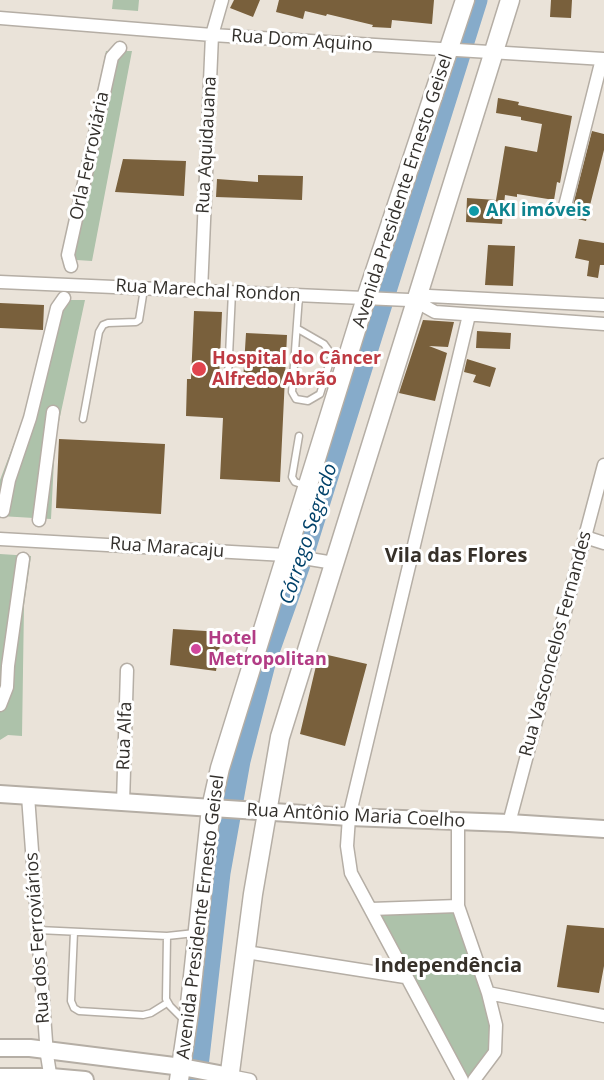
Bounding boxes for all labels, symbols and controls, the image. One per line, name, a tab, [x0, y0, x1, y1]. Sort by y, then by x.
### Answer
street label: Rua Dom Aquino	[230, 25, 374, 57]
street label: Avenida Presidente Ernesto Geisel	[348, 51, 458, 331]
street label: Rua Aquidauana	[193, 76, 221, 214]
street label: Orla Ferroviária	[66, 90, 114, 222]
place label: AKI imóveis	[486, 200, 591, 222]
marker: AKI imóveis	[467, 204, 481, 218]
street label: Rua Marechal Rondon	[115, 275, 301, 307]
place label: Hospital do Câncer Alfredo Abrão	[212, 348, 381, 391]
marker: Hospital do Câncer Alfredo Abrão	[190, 360, 208, 378]
water label: Córrego Segredo	[275, 461, 343, 607]
street label: Rua Vasconcelos Fernandes	[515, 529, 597, 759]
street label: Rua Maracaju	[109, 533, 225, 563]
district label: Vila das Flores	[385, 544, 527, 568]
place label: Hotel Metropolitan	[208, 628, 327, 670]
marker: Hotel Metropolitan	[189, 642, 203, 656]
street label: Rua Alfa	[113, 701, 137, 771]
street label: Avenida Presidente Ernesto Geisel	[173, 774, 229, 1060]
street label: Rua Antônio Maria Coelho	[246, 799, 466, 833]
street label: Rua dos Ferroviários	[21, 852, 55, 1024]
district label: Independência	[374, 954, 522, 978]

